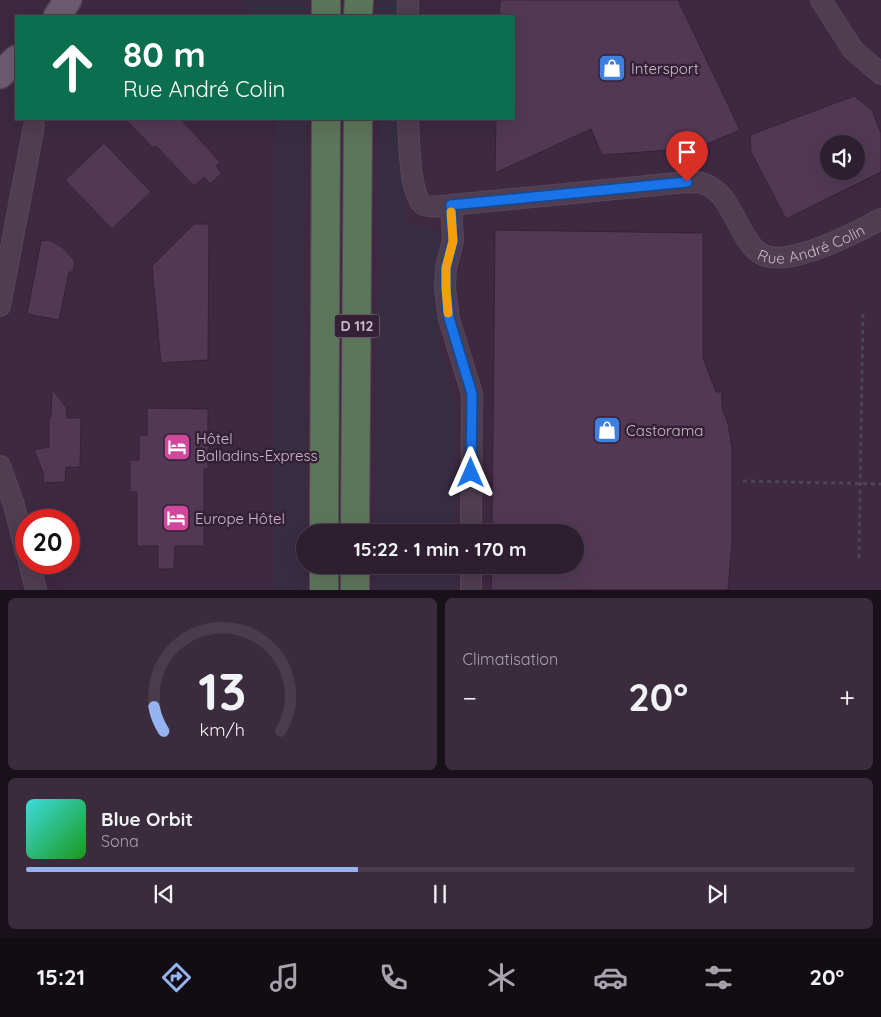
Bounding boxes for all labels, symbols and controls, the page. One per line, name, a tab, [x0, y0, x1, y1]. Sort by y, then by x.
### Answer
text: 80 m	[123, 32, 206, 76]
icon: ahead	[40, 35, 105, 100]
shop icon: Intersport	[597, 53, 627, 83]
place label: Intersport	[631, 59, 699, 78]
text: Rue André Colin	[123, 75, 285, 103]
pin	[666, 131, 708, 182]
map controls	[820, 135, 865, 180]
button: sound	[820, 135, 865, 180]
icon: arrive	[673, 138, 701, 166]
street label: Rue André Colin	[755, 220, 868, 267]
road number: D 112	[334, 314, 380, 338]
shop icon: Castorama	[592, 415, 622, 445]
place label: Castorama	[626, 421, 703, 440]
place label: Hôtel Balladins-Express	[196, 429, 318, 465]
hotel icon: Hôtel Balladins-Express	[162, 432, 192, 462]
position arrow	[444, 446, 496, 498]
hotel icon: Europe Hôtel	[161, 503, 191, 533]
speed limit sign: 20	[15, 509, 80, 574]
place label: Europe Hôtel	[195, 509, 285, 528]
text: 15:22 · 1 min · 170 m	[353, 537, 527, 561]
text: Climatisation	[463, 649, 558, 669]
text: 13	[198, 658, 246, 723]
text: 20°	[628, 673, 688, 721]
text: −	[463, 680, 477, 715]
text: +	[839, 680, 855, 715]
text: km/h	[200, 718, 245, 740]
text: Blue Orbit	[101, 807, 193, 831]
text: Sona	[101, 831, 139, 851]
icon: previous	[150, 880, 178, 908]
icon: pause	[426, 880, 454, 908]
icon: next	[703, 880, 731, 908]
icon: directions	[159, 960, 194, 995]
icon: music	[267, 960, 302, 995]
icon: phone	[376, 960, 411, 995]
icon: climate	[484, 960, 519, 995]
icon: car	[593, 960, 628, 995]
icon: filters	[701, 960, 736, 995]
text: 15:21	[37, 963, 85, 991]
text: 20°	[810, 963, 844, 991]

